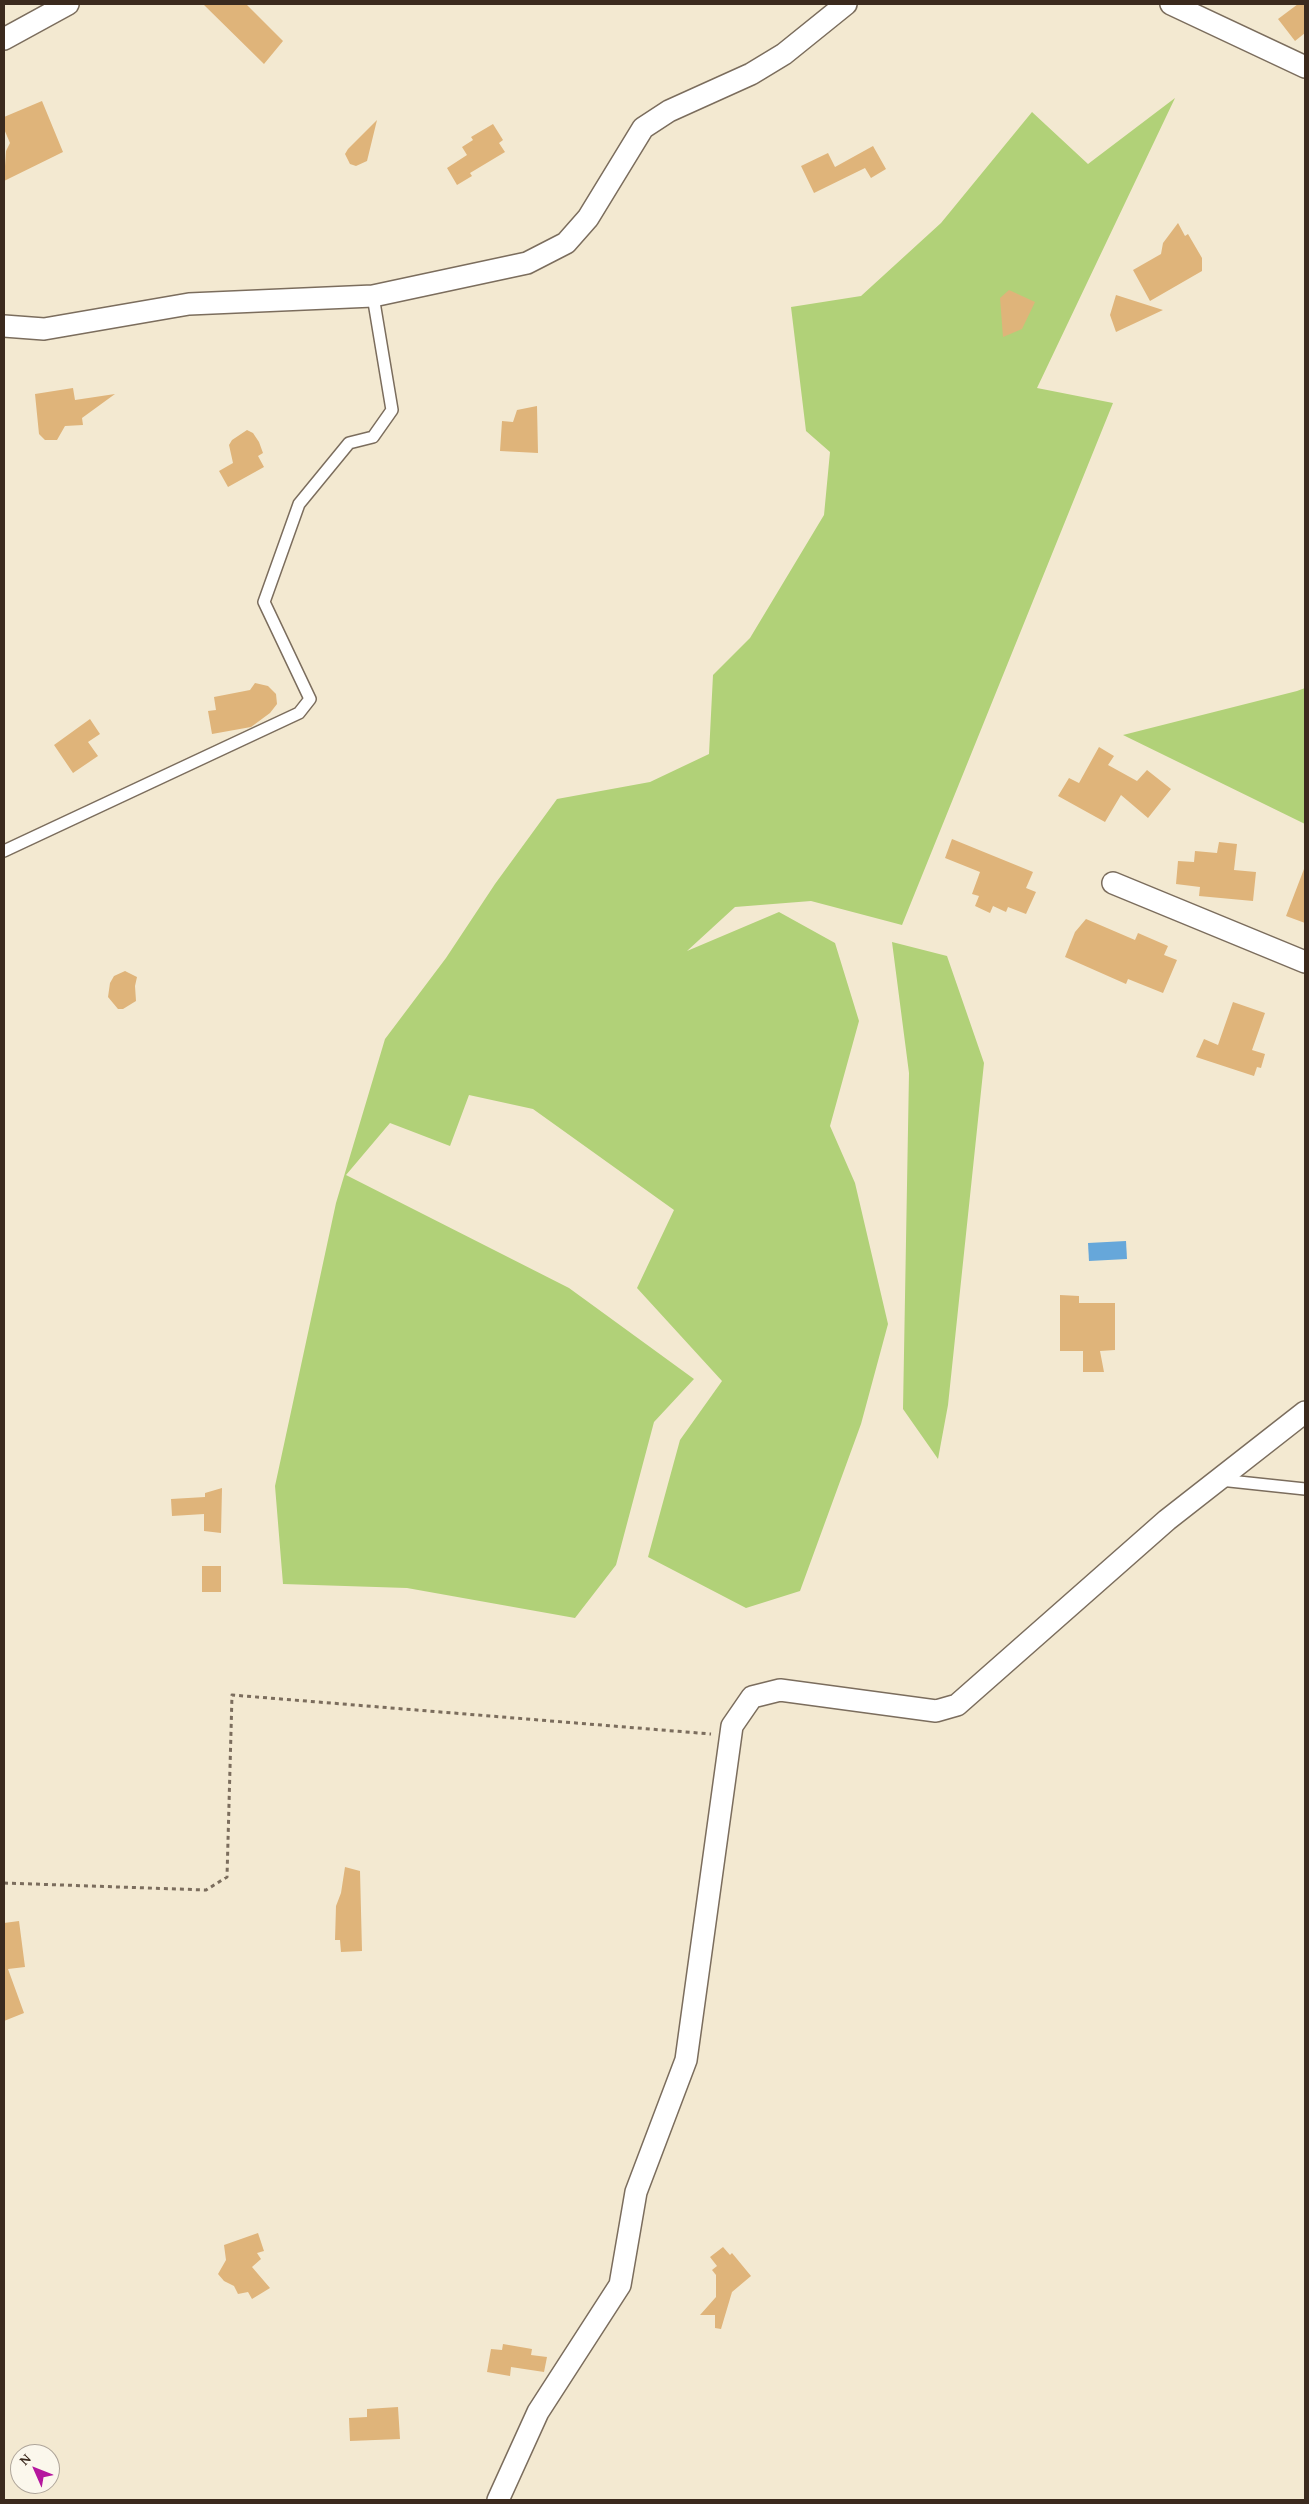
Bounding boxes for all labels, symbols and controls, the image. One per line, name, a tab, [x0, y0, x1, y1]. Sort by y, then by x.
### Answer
north arrow	[10, 2444, 60, 2494]
text: N	[14, 2449, 35, 2470]

